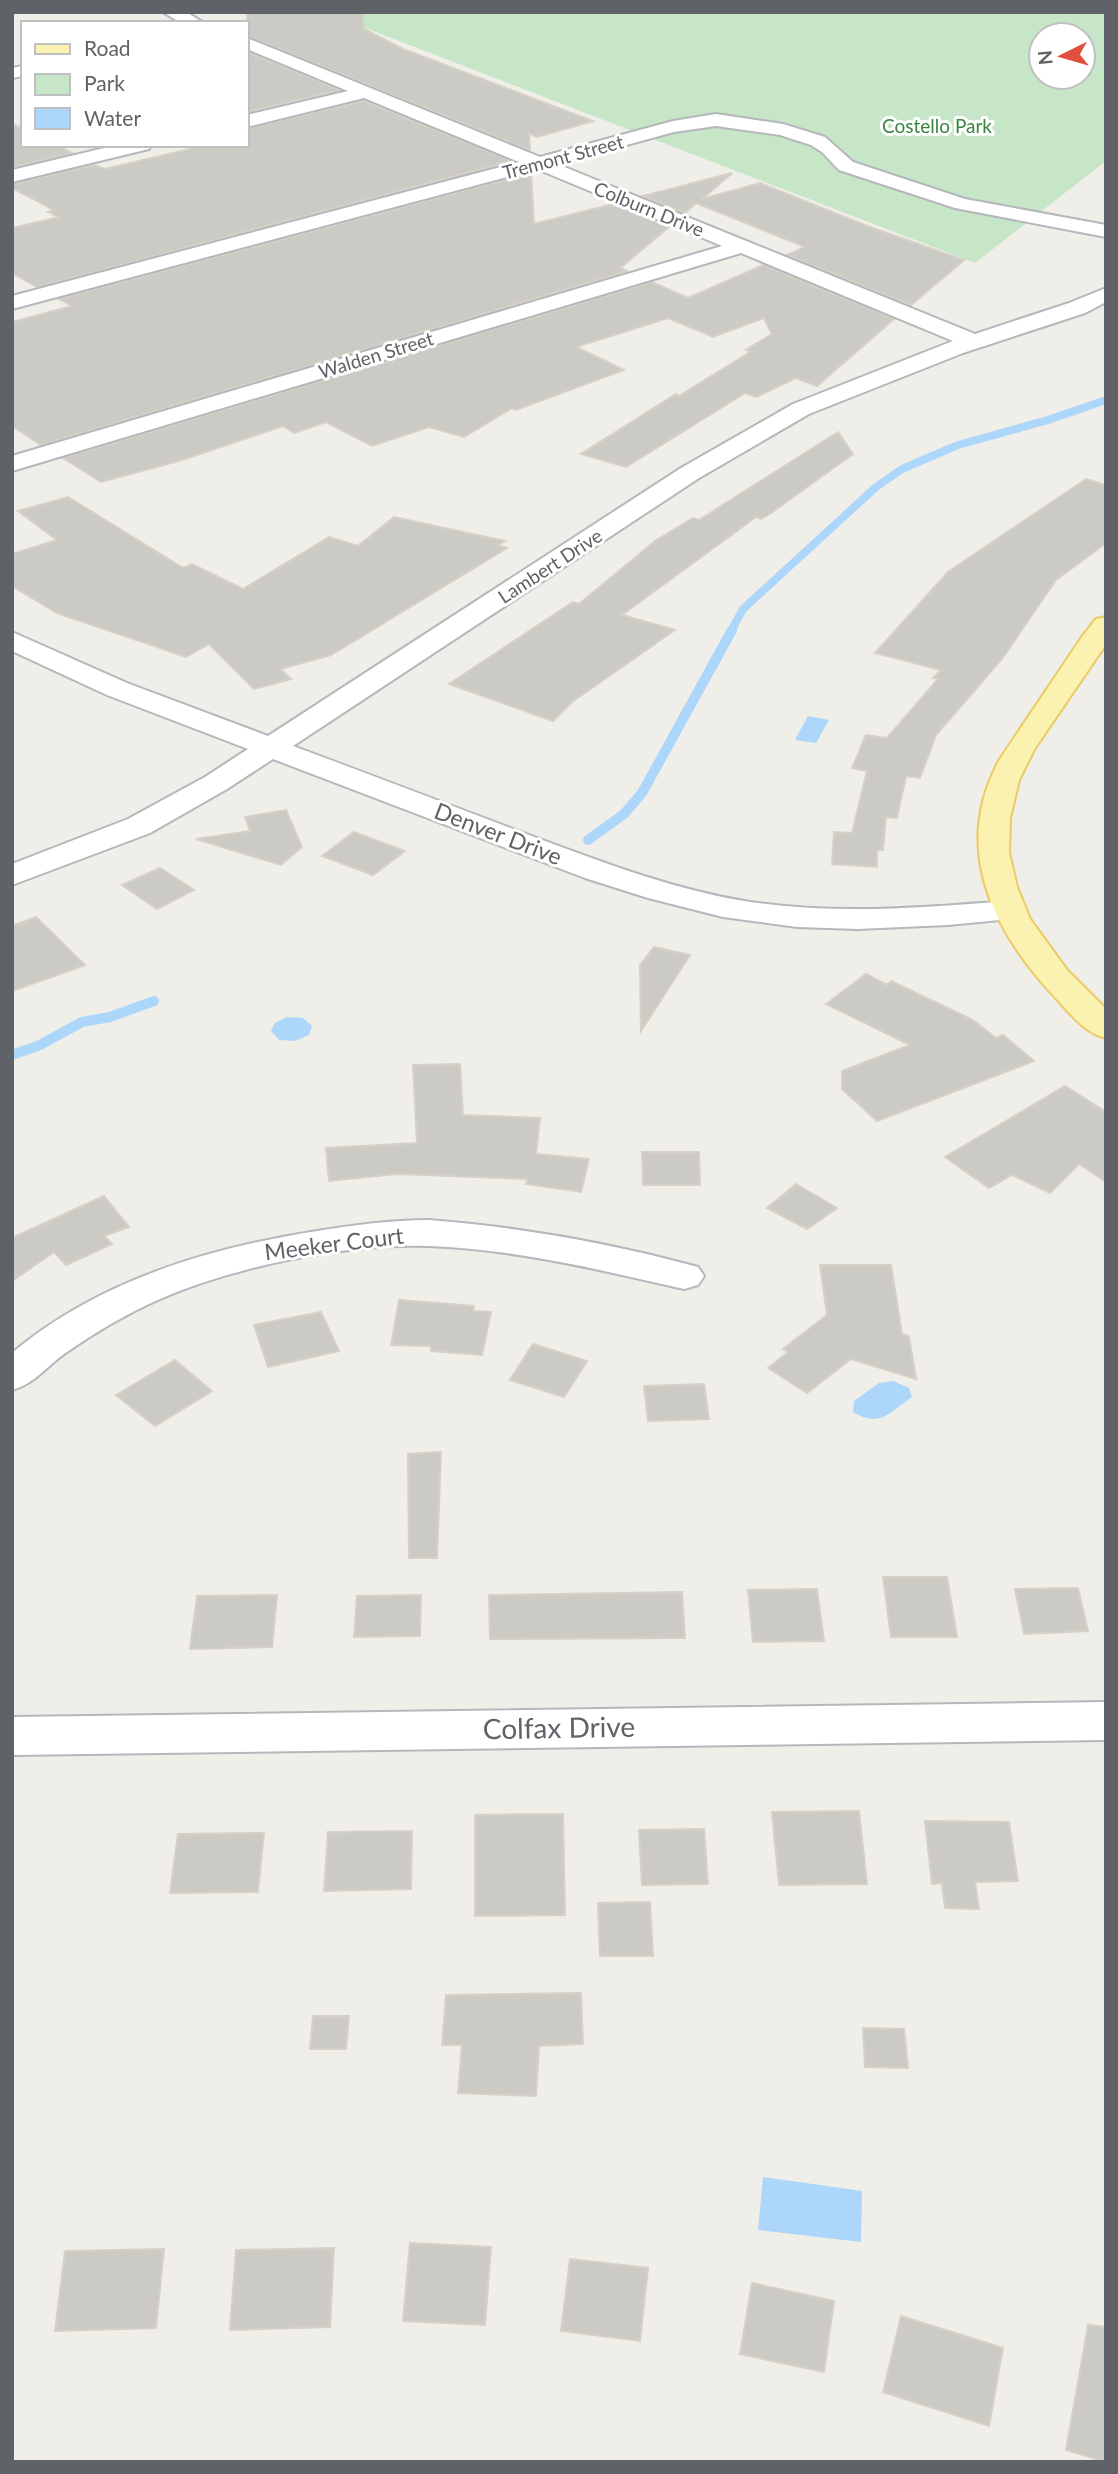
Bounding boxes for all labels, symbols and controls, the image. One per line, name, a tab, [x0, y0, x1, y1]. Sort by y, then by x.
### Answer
legend	[21, 21, 248, 147]
north arrow	[1027, 21, 1097, 91]
text: Road	[84, 35, 131, 60]
text: N	[1032, 49, 1057, 66]
text: Park	[84, 70, 125, 95]
text: Water	[84, 105, 141, 130]
park label: Costello Park	[882, 114, 992, 137]
street label: Tremont Street	[500, 129, 626, 184]
street label: Colburn Drive	[591, 176, 708, 241]
street label: Walden Street	[316, 326, 436, 383]
street label: Lambert Drive	[493, 523, 606, 608]
street label: Denver Drive	[431, 796, 566, 870]
street label: Meeker Court	[263, 1220, 406, 1265]
street label: Colfax Drive	[482, 1709, 635, 1745]

